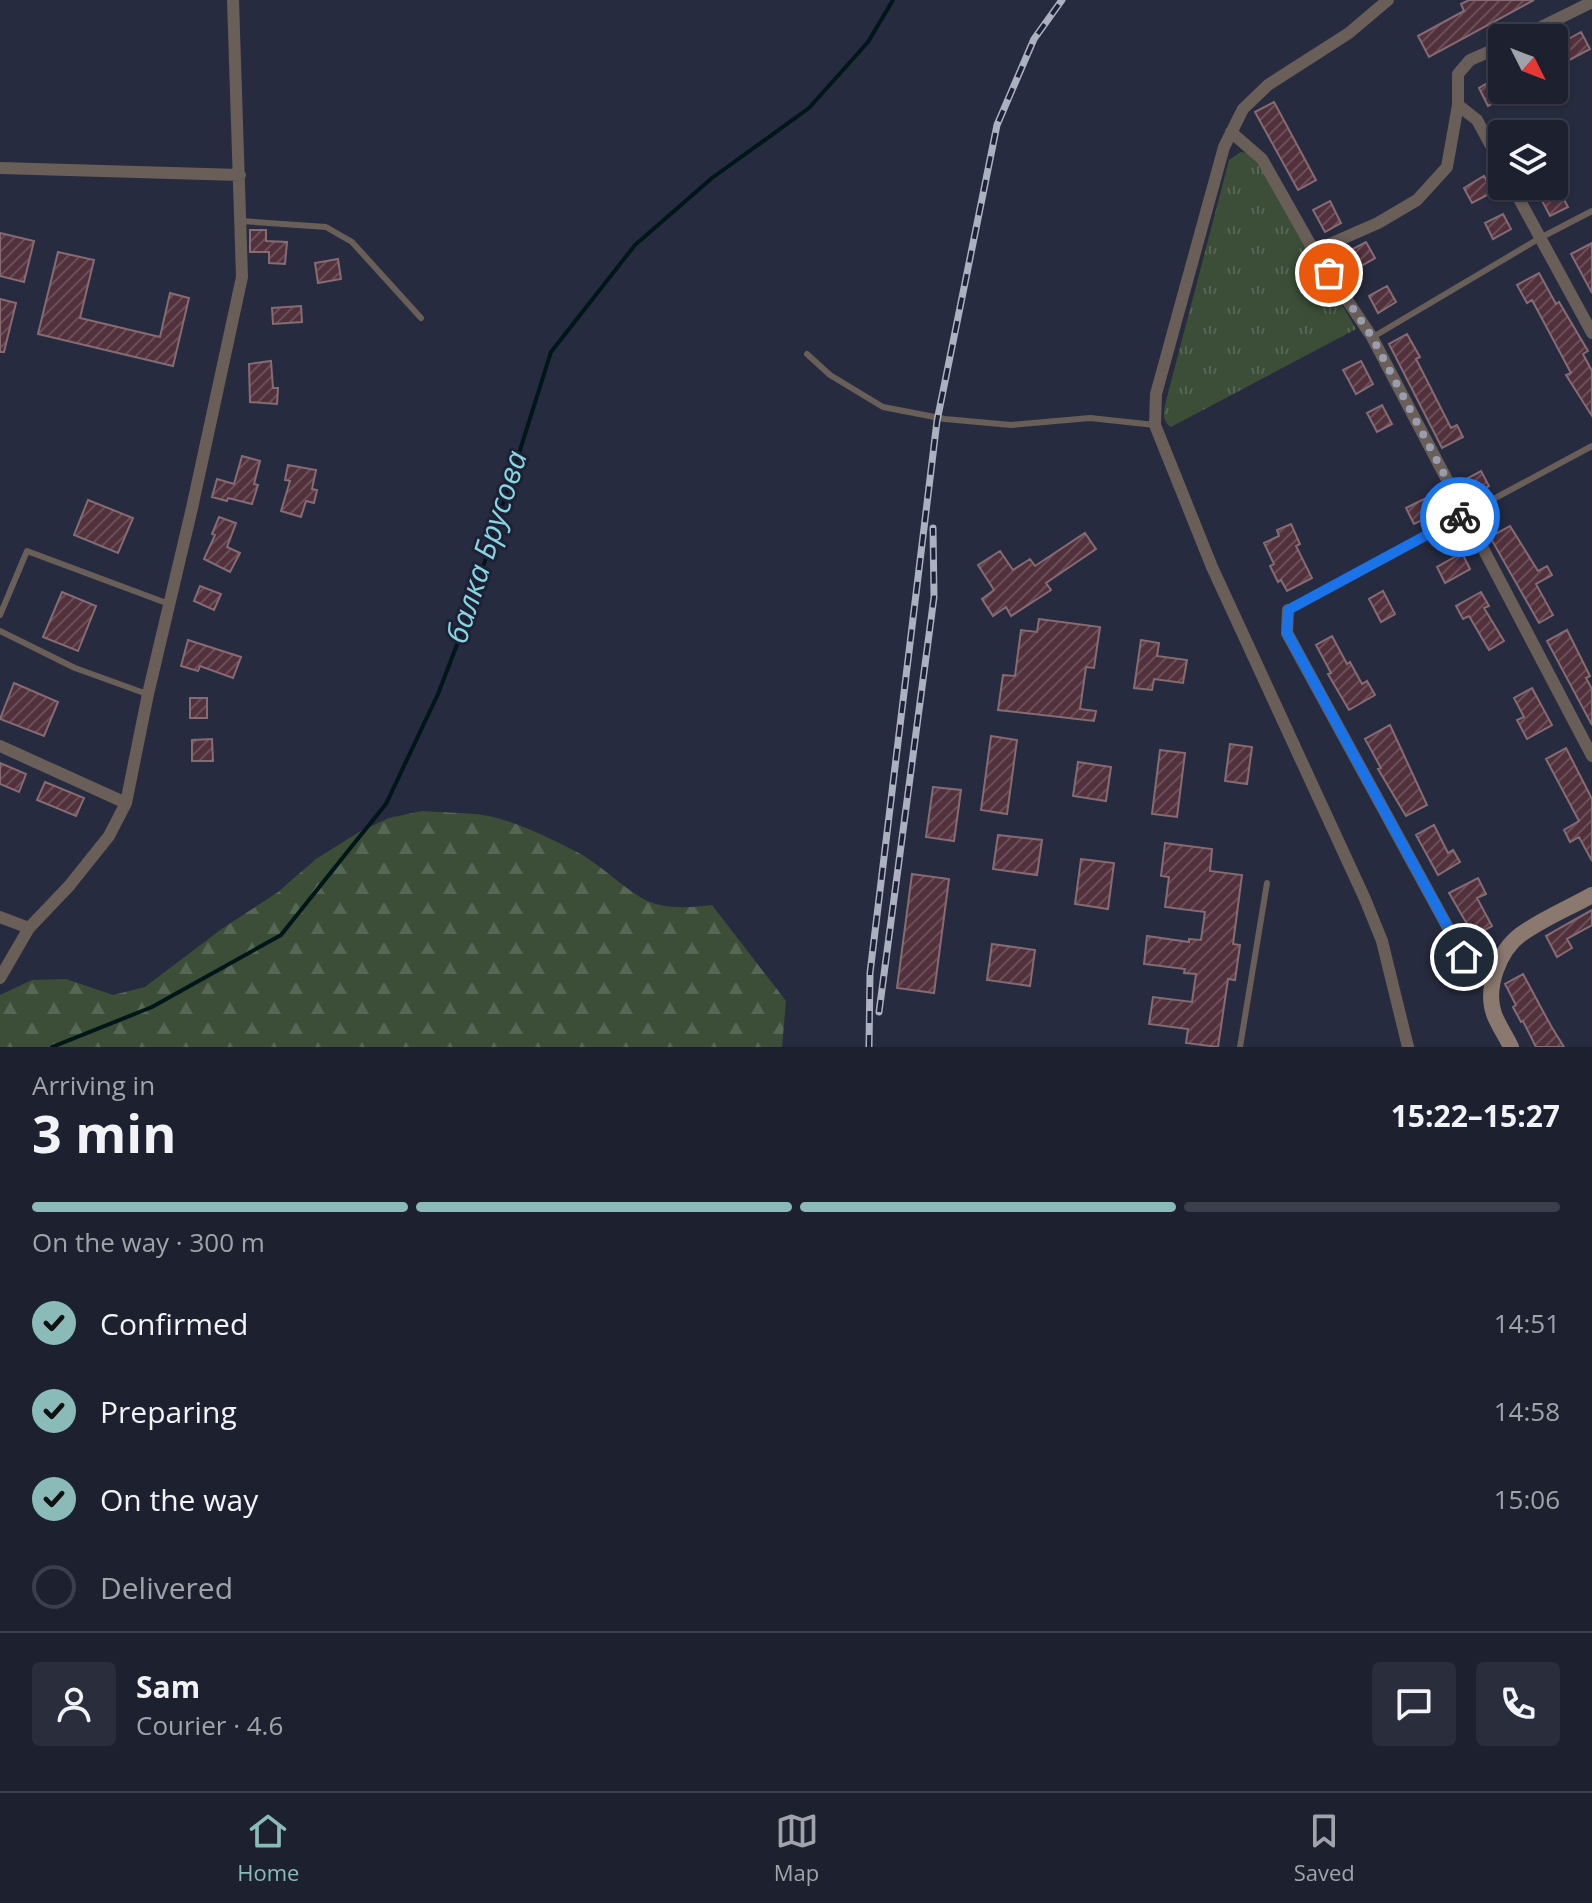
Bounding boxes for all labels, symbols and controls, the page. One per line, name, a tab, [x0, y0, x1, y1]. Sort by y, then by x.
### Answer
north arrow	[1488, 24, 1568, 104]
map controls	[1488, 24, 1568, 200]
button: layers	[1488, 120, 1568, 200]
pin	[1295, 239, 1363, 307]
icon: bag	[1307, 251, 1351, 295]
water label: балка Брусова	[435, 445, 536, 648]
courier	[1420, 477, 1500, 557]
icon: bike	[1438, 495, 1482, 539]
pin	[1430, 923, 1498, 991]
icon: home	[1442, 935, 1486, 979]
text: Arriving in	[32, 1067, 155, 1103]
text: 15:22–15:27	[1391, 1095, 1560, 1136]
text: 3 min	[32, 1097, 176, 1168]
text: On the way · 300 m	[32, 1224, 265, 1260]
icon: check	[32, 1301, 76, 1345]
text: Confirmed	[100, 1303, 248, 1344]
text: 14:51	[1494, 1305, 1560, 1341]
icon: check	[32, 1389, 76, 1433]
text: Preparing	[100, 1391, 237, 1432]
text: 14:58	[1494, 1393, 1560, 1429]
icon: check	[32, 1477, 76, 1521]
text: On the way	[100, 1479, 258, 1520]
text: 15:06	[1494, 1481, 1560, 1517]
text: Delivered	[100, 1567, 233, 1608]
button: person	[32, 1662, 116, 1746]
button: chat	[1372, 1662, 1456, 1746]
button: phone	[1476, 1662, 1560, 1746]
text: Sam	[136, 1666, 200, 1707]
text: Courier · 4.6	[136, 1707, 283, 1743]
tab: Home	[237, 1809, 299, 1887]
tab: Map	[774, 1809, 819, 1887]
tab: Saved	[1294, 1809, 1355, 1887]

